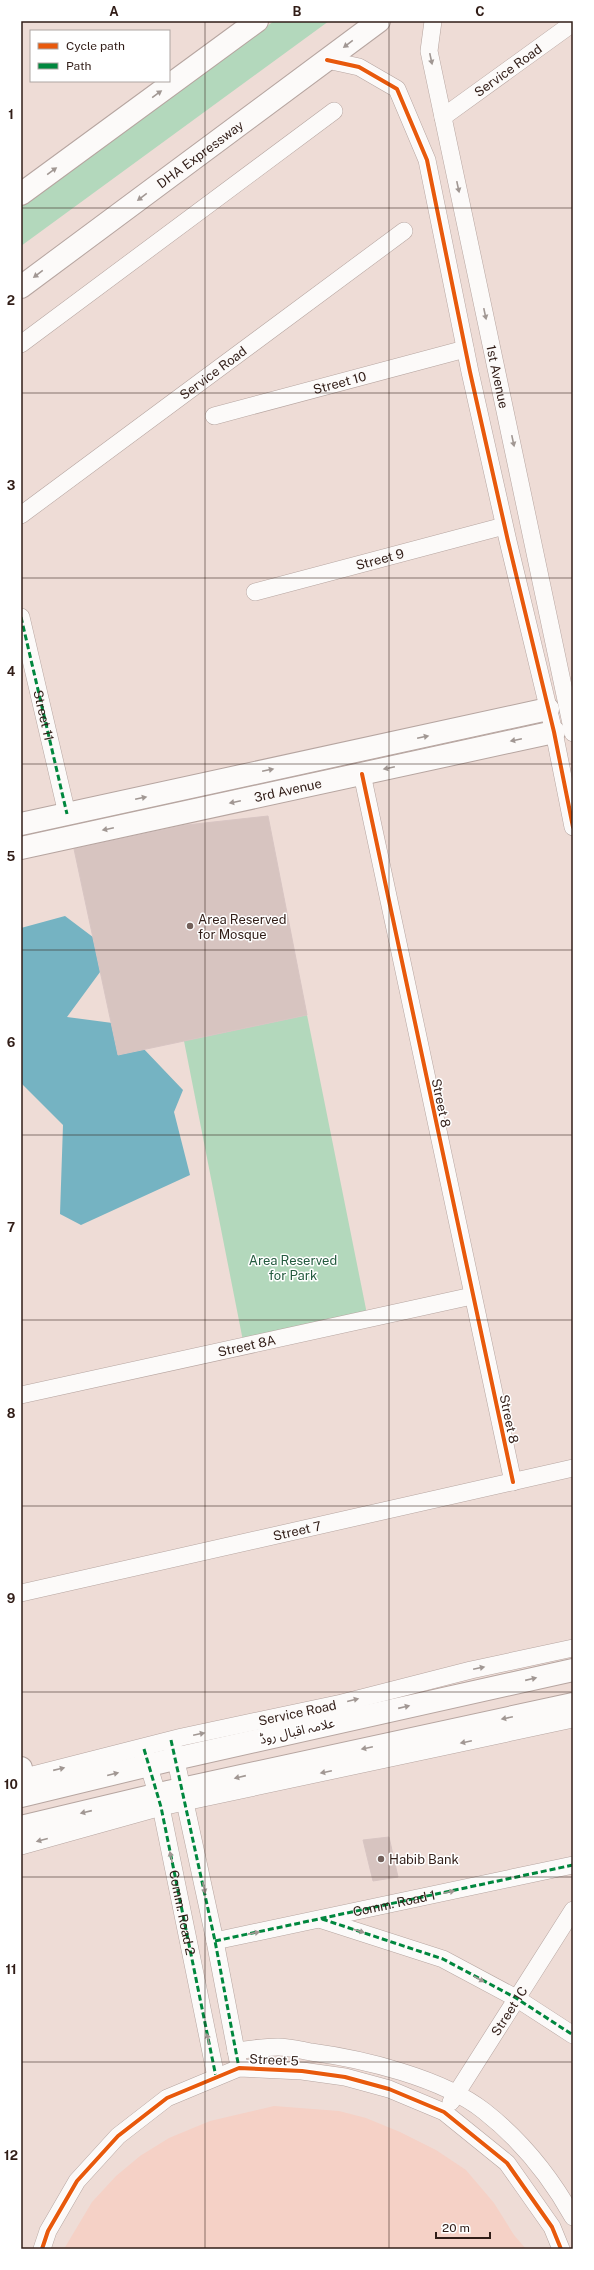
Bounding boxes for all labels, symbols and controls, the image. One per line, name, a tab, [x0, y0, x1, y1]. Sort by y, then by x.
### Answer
text: A	[109, 4, 119, 19]
text: B	[293, 4, 302, 19]
text: C	[475, 4, 485, 19]
legend	[30, 30, 170, 82]
text: Cycle path	[66, 39, 125, 53]
one-way arrow	[342, 40, 353, 48]
street label: Service Road	[471, 41, 544, 99]
one-way arrow	[428, 53, 434, 66]
text: Path	[66, 59, 92, 73]
one-way arrow	[152, 90, 163, 98]
text: 1	[8, 107, 14, 122]
street label: DHA Expressway	[154, 117, 246, 191]
one-way arrow	[47, 167, 58, 175]
one-way arrow	[456, 180, 462, 193]
one-way arrow	[137, 193, 148, 201]
one-way arrow	[32, 270, 43, 279]
text: 2	[7, 293, 15, 308]
one-way arrow	[483, 308, 489, 320]
street label: Service Road	[177, 343, 249, 402]
street label: 1st Avenue	[484, 343, 512, 410]
street label: Street 10	[311, 368, 368, 397]
one-way arrow	[510, 435, 516, 447]
text: 3	[7, 478, 16, 493]
street label: Street 9	[354, 545, 405, 573]
text: 4	[7, 664, 16, 679]
street label: Street 11	[31, 688, 57, 742]
one-way arrow	[416, 733, 429, 739]
one-way arrow	[510, 738, 522, 744]
one-way arrow	[383, 765, 395, 771]
one-way arrow	[262, 767, 274, 773]
street label: 3rd Avenue	[253, 775, 323, 805]
one-way arrow	[135, 794, 147, 800]
one-way arrow	[229, 799, 241, 805]
one-way arrow	[102, 827, 114, 833]
text: 5	[7, 849, 16, 864]
place label: Area Reserved for Mosque	[198, 912, 286, 942]
marker: Area Reserved for Mosque	[185, 921, 195, 931]
text: 6	[7, 1035, 16, 1050]
street label: Street 8	[429, 1077, 453, 1129]
text: 7	[7, 1220, 15, 1235]
park label: Area Reserved for Park	[249, 1253, 337, 1283]
street label: Street 8A	[216, 1332, 277, 1359]
street label: Street 8	[497, 1393, 521, 1445]
text: 8	[7, 1406, 16, 1421]
street label: Street 7	[271, 1518, 323, 1543]
text: 9	[7, 1591, 15, 1606]
one-way arrow	[473, 1665, 485, 1671]
one-way arrow	[525, 1675, 537, 1681]
street label: Service Road	[257, 1697, 338, 1728]
one-way arrow	[347, 1697, 359, 1703]
one-way arrow	[398, 1704, 410, 1710]
street label: علامہ اقبال روڈ	[258, 1715, 337, 1748]
one-way arrow	[501, 1715, 514, 1721]
one-way arrow	[192, 1730, 205, 1736]
one-way arrow	[460, 1739, 473, 1745]
one-way arrow	[361, 1746, 373, 1752]
one-way arrow	[53, 1765, 65, 1771]
one-way arrow	[107, 1770, 120, 1776]
one-way arrow	[320, 1770, 332, 1776]
one-way arrow	[234, 1774, 246, 1780]
text: 10	[4, 1777, 18, 1792]
one-way arrow	[80, 1809, 92, 1815]
one-way arrow	[36, 1837, 48, 1843]
one-way arrow	[168, 1850, 174, 1863]
place label: Habib Bank	[389, 1852, 459, 1867]
marker: Habib Bank	[376, 1854, 386, 1864]
street label: Comm. Road 2	[166, 1868, 199, 1957]
one-way arrow	[201, 1882, 207, 1894]
street label: Comm. Road 1	[351, 1887, 437, 1919]
one-way arrow	[443, 1888, 455, 1894]
one-way arrow	[353, 1929, 365, 1935]
one-way arrow	[247, 1930, 260, 1936]
text: 11	[5, 1962, 17, 1977]
one-way arrow	[473, 1975, 485, 1982]
street label: Street 1C	[488, 1983, 530, 2038]
one-way arrow	[205, 2033, 211, 2045]
street label: Street 5	[249, 2051, 299, 2069]
text: 12	[4, 2148, 18, 2163]
scale bar	[436, 2214, 490, 2240]
text: 20 m	[442, 2221, 470, 2235]

